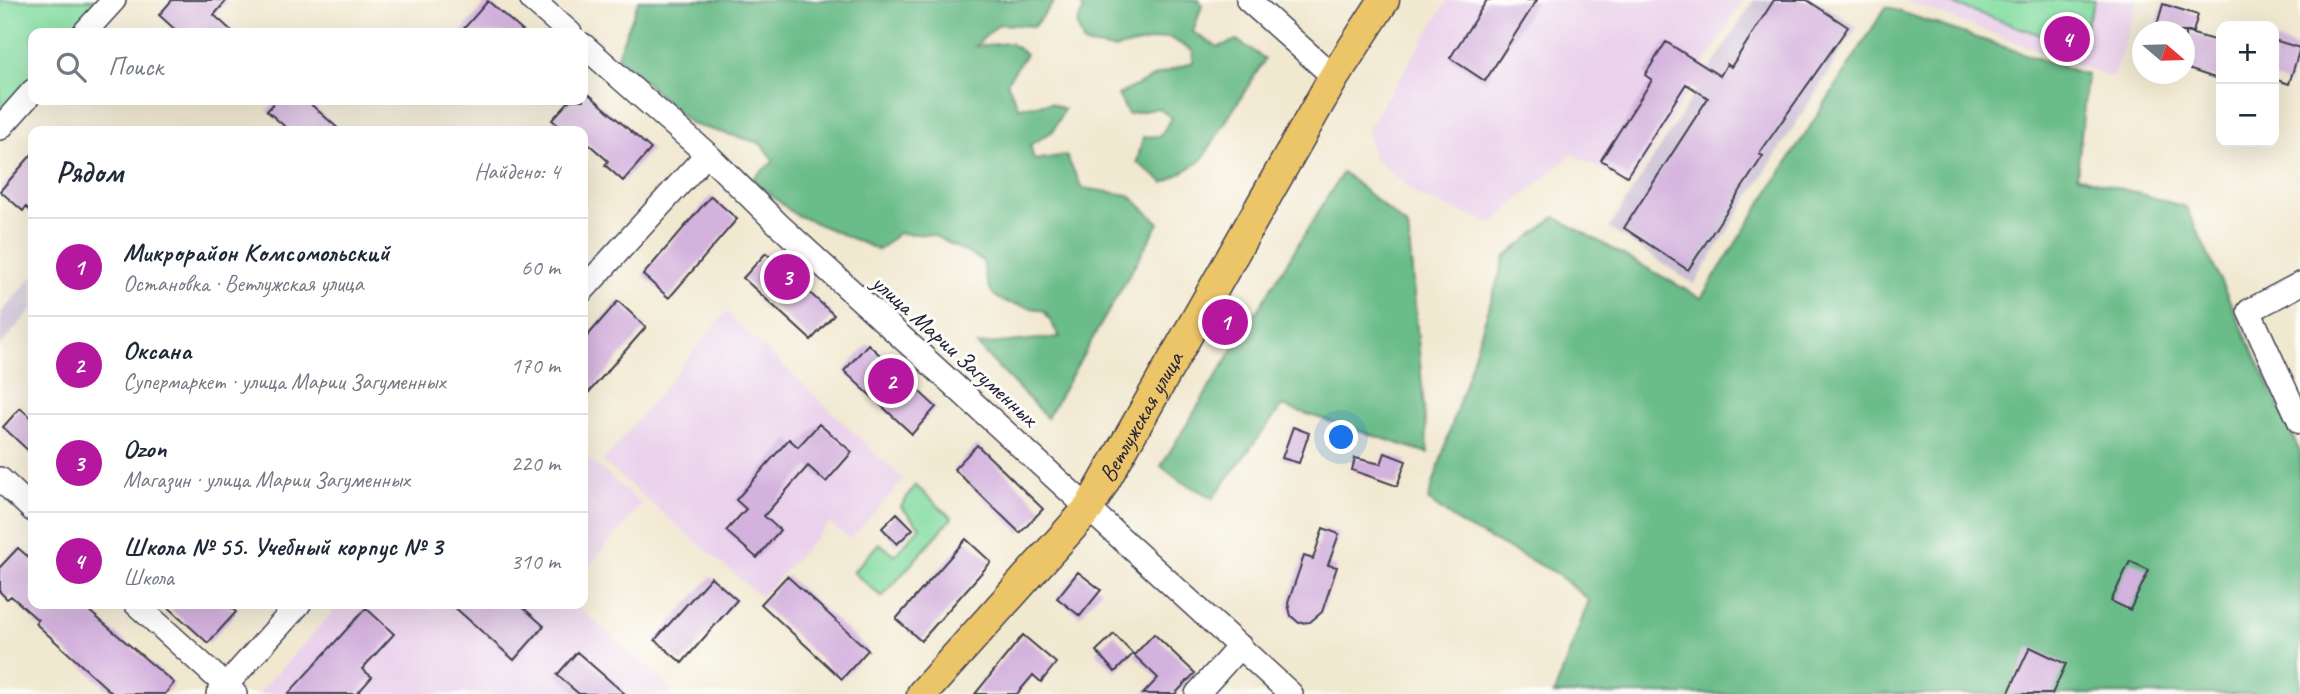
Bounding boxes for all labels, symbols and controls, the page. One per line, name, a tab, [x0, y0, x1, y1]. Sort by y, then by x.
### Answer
pin: 4	[2044, 13, 2090, 65]
north arrow	[2132, 21, 2195, 84]
map controls	[2216, 21, 2279, 147]
button: +	[2216, 21, 2279, 84]
search box	[28, 28, 588, 105]
icon: search	[52, 48, 90, 86]
text: Поиск	[108, 50, 163, 83]
button: −	[2216, 84, 2279, 147]
text: Рядом	[56, 153, 123, 191]
text: Найдено: 4	[474, 157, 560, 186]
text: Микрорайон Комсомольский	[123, 236, 390, 269]
pin: 3	[764, 251, 810, 303]
text: 1	[74, 253, 84, 282]
text: 60 m	[521, 253, 560, 282]
street label: улица Марии Загуменных	[864, 266, 1046, 434]
text: Остановка · Ветлужская улица	[123, 269, 363, 298]
pin: 1	[1202, 296, 1248, 348]
text: Оксана	[123, 334, 191, 367]
street label: Ветлужская улица	[1092, 345, 1191, 487]
text: 2	[74, 351, 84, 380]
text: 170 m	[511, 351, 560, 380]
pin: 2	[868, 355, 914, 407]
text: Супермаркет · улица Марии Загуменных	[123, 367, 445, 396]
your location	[1324, 420, 1358, 454]
text: Ozon	[123, 432, 166, 465]
text: 3	[74, 449, 84, 478]
text: 220 m	[511, 449, 560, 478]
text: Магазин · улица Марии Загуменных	[123, 465, 410, 494]
text: Школа № 55. Учебный корпус № 3	[123, 530, 442, 563]
text: 4	[74, 547, 84, 576]
text: 310 m	[511, 547, 560, 576]
text: Школа	[123, 563, 174, 592]

